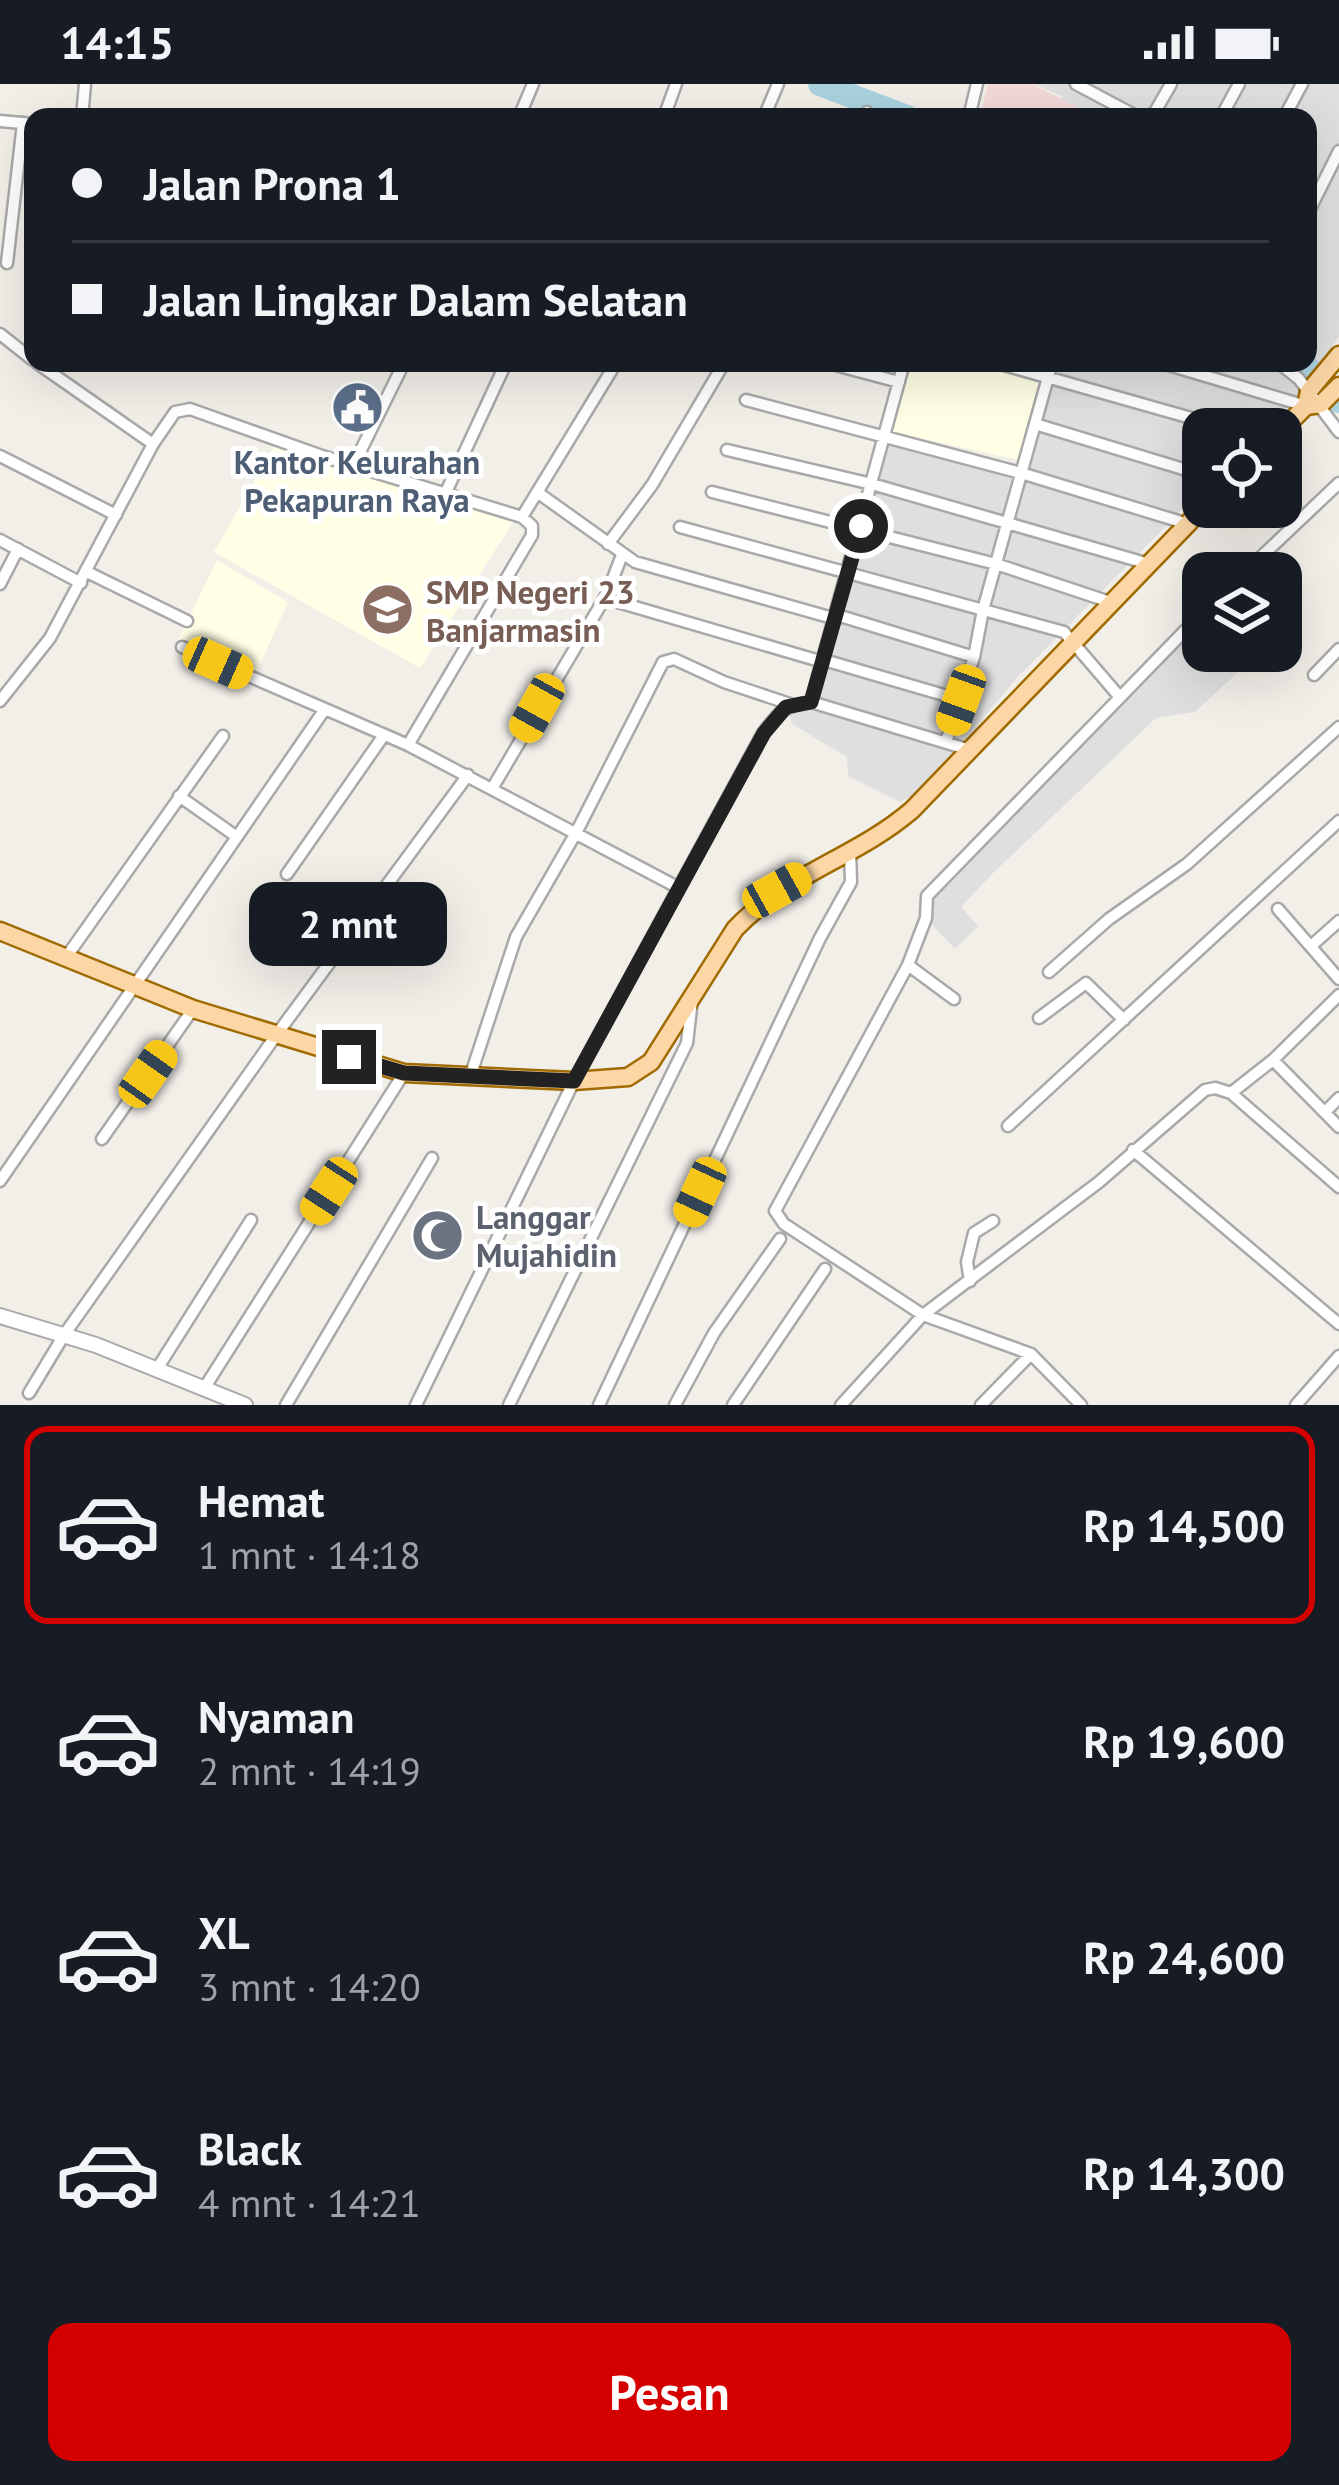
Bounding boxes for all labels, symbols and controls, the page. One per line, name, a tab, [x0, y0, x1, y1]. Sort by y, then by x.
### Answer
text: 14:15	[60, 13, 174, 71]
text: Jalan Prona 1	[144, 154, 401, 212]
text: Jalan Lingkar Dalam Selatan	[144, 270, 688, 328]
public building icon: Kantor Kelurahan Pekapuran Raya	[329, 379, 385, 435]
map controls	[1182, 408, 1302, 672]
button: locate	[1182, 408, 1302, 528]
place label: Kantor Kelurahan Pekapuran Raya	[234, 440, 480, 521]
route start	[834, 499, 888, 553]
button: layers	[1182, 552, 1302, 672]
place label: SMP Negeri 23 Banjarmasin	[426, 570, 635, 651]
school or university icon: SMP Negeri 23 Banjarmasin	[359, 582, 415, 638]
car	[178, 632, 258, 694]
car	[932, 660, 990, 740]
car	[504, 668, 570, 748]
car	[737, 857, 817, 923]
callout: 2 mnt	[250, 883, 448, 967]
text: 2 mnt	[299, 898, 397, 949]
route end	[322, 1030, 376, 1084]
car	[113, 1034, 183, 1114]
car	[294, 1151, 364, 1231]
car	[668, 1152, 732, 1232]
place label: Langgar Mujahidin	[476, 1195, 617, 1276]
mosque icon: Langgar Mujahidin	[409, 1207, 465, 1263]
icon: car	[54, 1471, 162, 1579]
text: Hemat	[198, 1471, 324, 1529]
text: Rp 14,500	[1083, 1496, 1285, 1554]
text: 1 mnt · 14:18	[198, 1529, 421, 1580]
icon: car	[54, 1687, 162, 1795]
text: Nyaman	[198, 1687, 354, 1745]
text: Rp 19,600	[1083, 1712, 1285, 1770]
text: 2 mnt · 14:19	[198, 1745, 421, 1796]
icon: car	[54, 1903, 162, 2011]
text: XL	[198, 1903, 250, 1961]
text: Rp 24,600	[1083, 1928, 1285, 1986]
text: 3 mnt · 14:20	[198, 1961, 421, 2012]
icon: car	[54, 2119, 162, 2227]
text: Black	[198, 2119, 302, 2177]
text: Rp 14,300	[1083, 2144, 1285, 2202]
text: 4 mnt · 14:21	[198, 2177, 421, 2228]
button: Pesan	[48, 2323, 1291, 2461]

